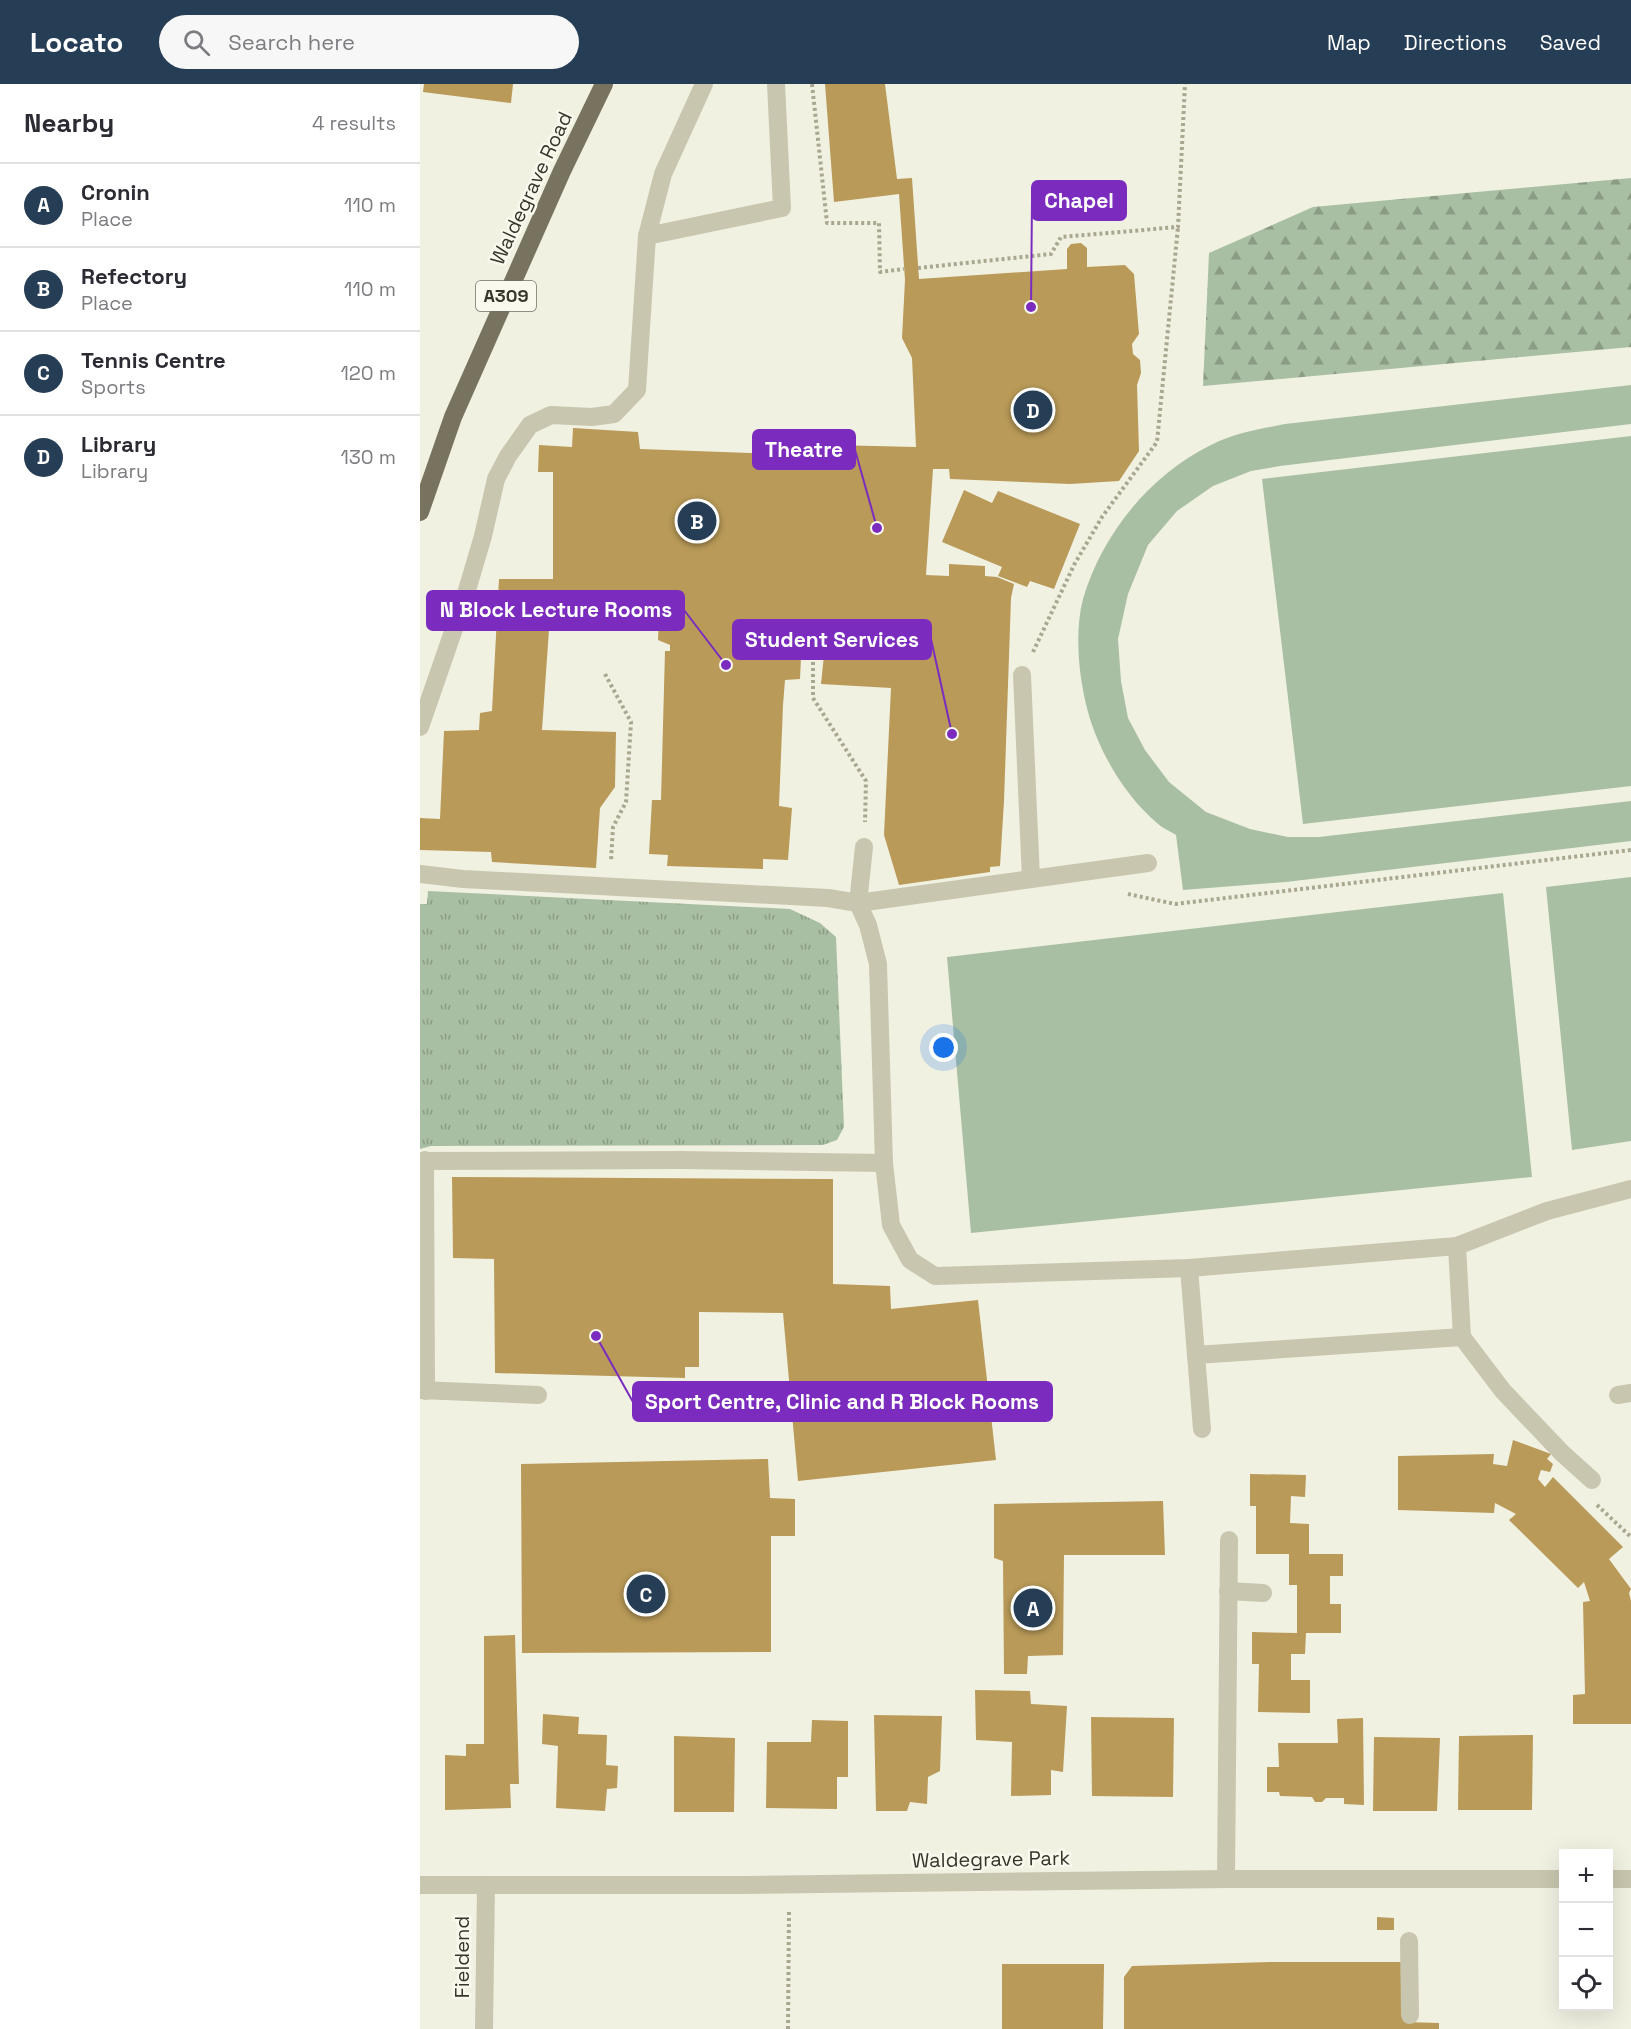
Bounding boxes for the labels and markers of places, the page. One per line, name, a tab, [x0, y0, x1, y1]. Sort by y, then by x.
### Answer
callout: Chapel	[1032, 181, 1126, 220]
pin: D	[1014, 388, 1052, 432]
callout: Theatre	[753, 430, 855, 469]
pin: B	[678, 498, 716, 544]
callout: N Block Lecture Rooms	[427, 591, 684, 630]
callout: Student Services	[733, 620, 931, 659]
callout: Sport Centre, Clinic and R Block Rooms	[633, 1382, 1052, 1421]
pin: C	[626, 1572, 666, 1616]
pin: A	[1014, 1586, 1052, 1630]

